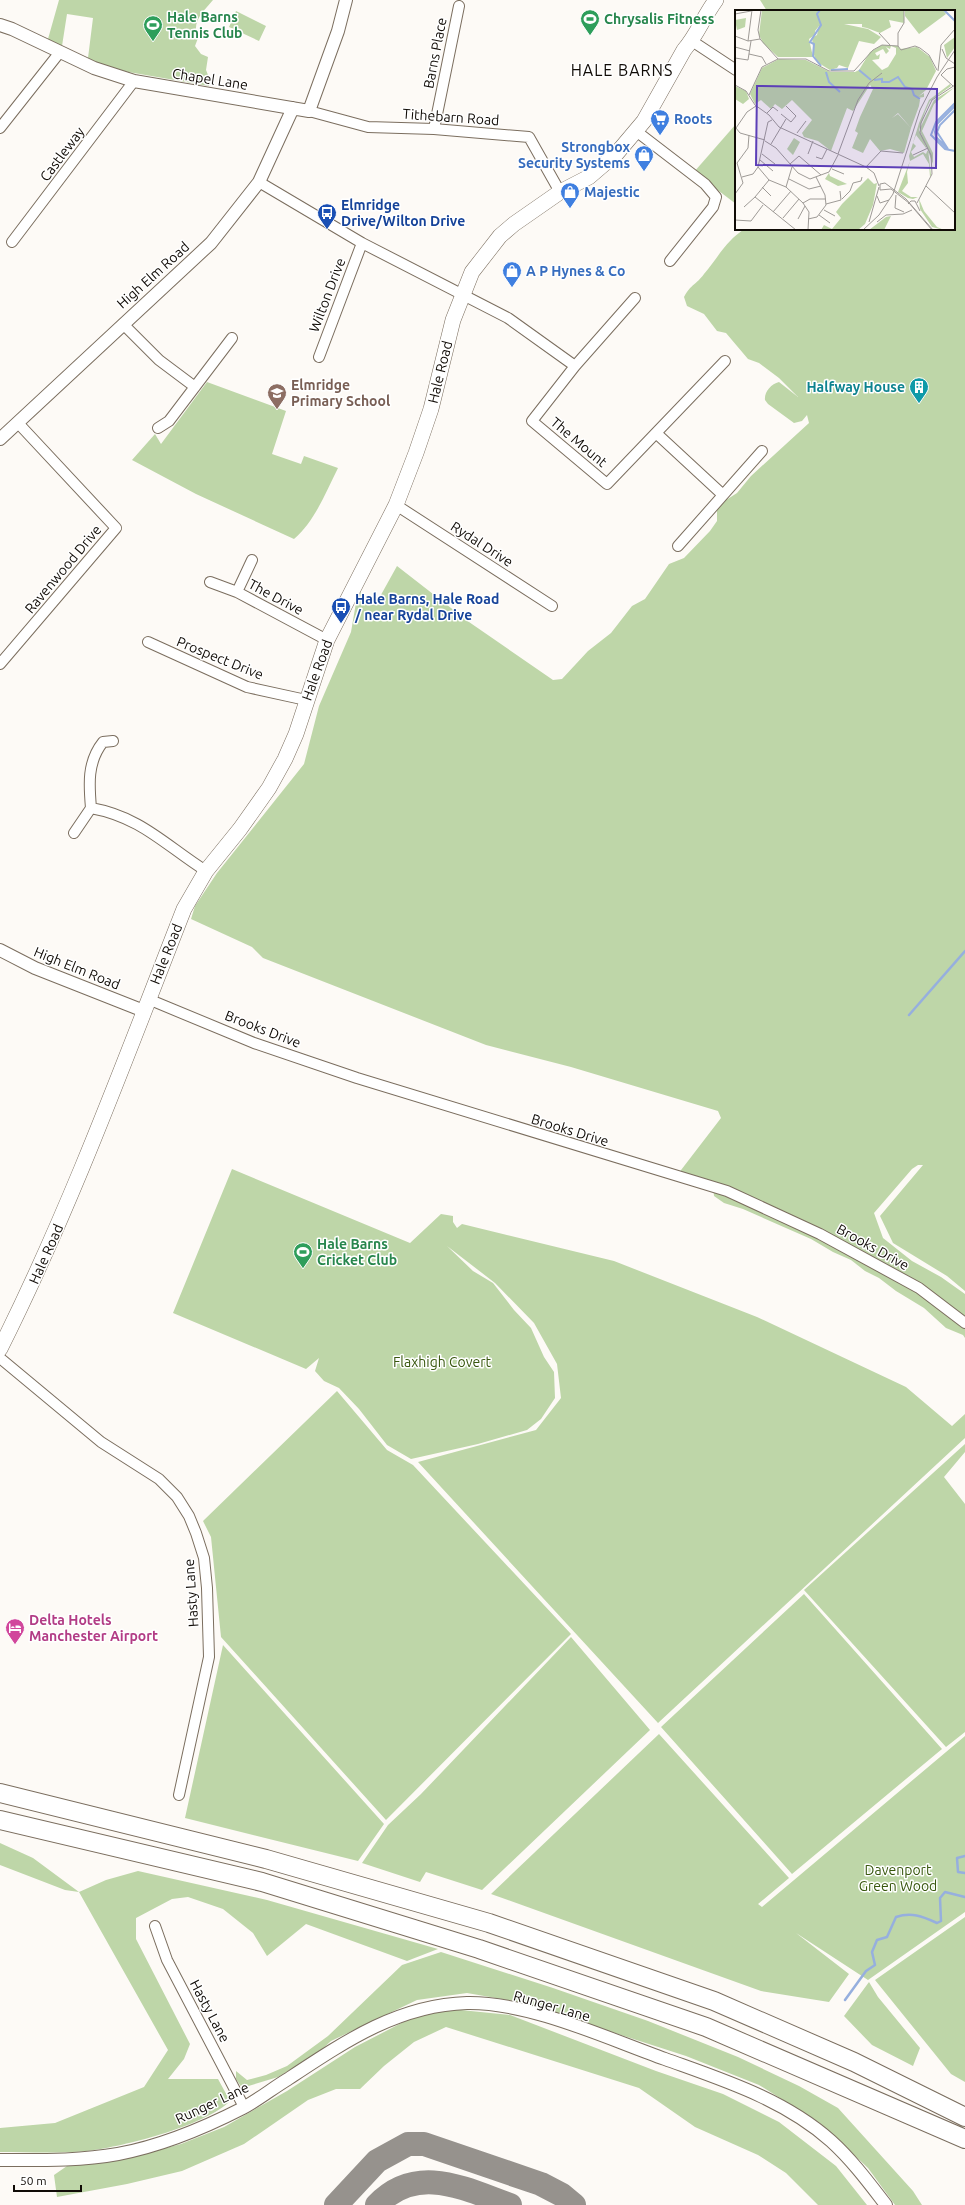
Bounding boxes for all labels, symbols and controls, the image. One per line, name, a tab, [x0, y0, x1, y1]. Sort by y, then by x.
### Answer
sports icon: Chrysalis Fitness	[579, 8, 601, 36]
place label: Hale Barns Tennis Club	[167, 9, 242, 41]
inset map	[735, 10, 955, 230]
place label: Chrysalis Fitness	[604, 11, 715, 27]
sports icon: Hale Barns Tennis Club	[142, 14, 164, 42]
street label: Barns Place	[420, 16, 450, 90]
district label: HALE BARNS	[571, 61, 673, 79]
street label: Chapel Lane	[171, 65, 249, 93]
street label: Tithebarn Road	[402, 106, 500, 128]
supermarket icon: Roots	[649, 108, 671, 136]
place label: Roots	[674, 111, 713, 127]
street label: Castleway	[36, 124, 88, 184]
place label: Strongbox Security Systems	[518, 139, 630, 171]
shop icon: Strongbox Security Systems	[633, 144, 655, 172]
shop icon: Majestic	[559, 181, 581, 209]
place label: Majestic	[584, 184, 640, 200]
place label: Elmridge Drive/Wilton Drive	[341, 197, 465, 229]
bus stop icon: Elmridge Drive/Wilton Drive	[316, 202, 338, 230]
street label: High Elm Road	[114, 238, 192, 312]
street label: Wilton Drive	[306, 256, 348, 334]
shop icon: A P Hynes & Co	[501, 260, 523, 288]
place label: A P Hynes & Co	[526, 263, 625, 279]
street label: Hale Road	[425, 339, 455, 405]
building icon: Halfway House	[908, 376, 930, 404]
place label: Elmridge Primary School	[291, 377, 390, 409]
place label: Halfway House	[806, 379, 905, 395]
school or university icon: Elmridge Primary School	[266, 382, 288, 410]
street label: The Mount	[548, 414, 611, 470]
street label: Rydal Drive	[448, 518, 516, 570]
street label: Ravenwood Drive	[21, 522, 105, 616]
street label: The Drive	[246, 576, 306, 618]
place label: Hale Barns, Hale Road / near Rydal Drive	[354, 591, 499, 623]
bus stop icon: Hale Barns, Hale Road / near Rydal Drive	[330, 596, 352, 624]
street label: Prospect Drive	[174, 633, 266, 683]
street label: Hale Road	[299, 637, 335, 703]
street label: Hale Road	[147, 921, 185, 987]
street label: High Elm Road	[32, 943, 122, 993]
street label: Brooks Drive	[223, 1007, 303, 1051]
street label: Brooks Drive	[529, 1111, 611, 1149]
street label: Brooks Drive	[834, 1221, 912, 1273]
street label: Hale Road	[26, 1222, 66, 1286]
place label: Hale Barns Cricket Club	[317, 1236, 397, 1268]
sports icon: Hale Barns Cricket Club	[292, 1241, 314, 1269]
park label: Flaxhigh Covert	[393, 1354, 492, 1370]
street label: Hasty Lane	[181, 1558, 201, 1628]
place label: Delta Hotels Manchester Airport	[29, 1612, 158, 1644]
hotel icon: Delta Hotels Manchester Airport	[4, 1617, 26, 1645]
park label: Davenport Green Wood	[859, 1862, 937, 1894]
street label: Hasty Lane	[187, 1977, 233, 2045]
street label: Runger Lane	[512, 1987, 592, 2025]
street label: Runger Lane	[173, 2079, 251, 2127]
scale bar	[14, 2167, 81, 2193]
text: 50 m	[20, 2174, 47, 2187]

